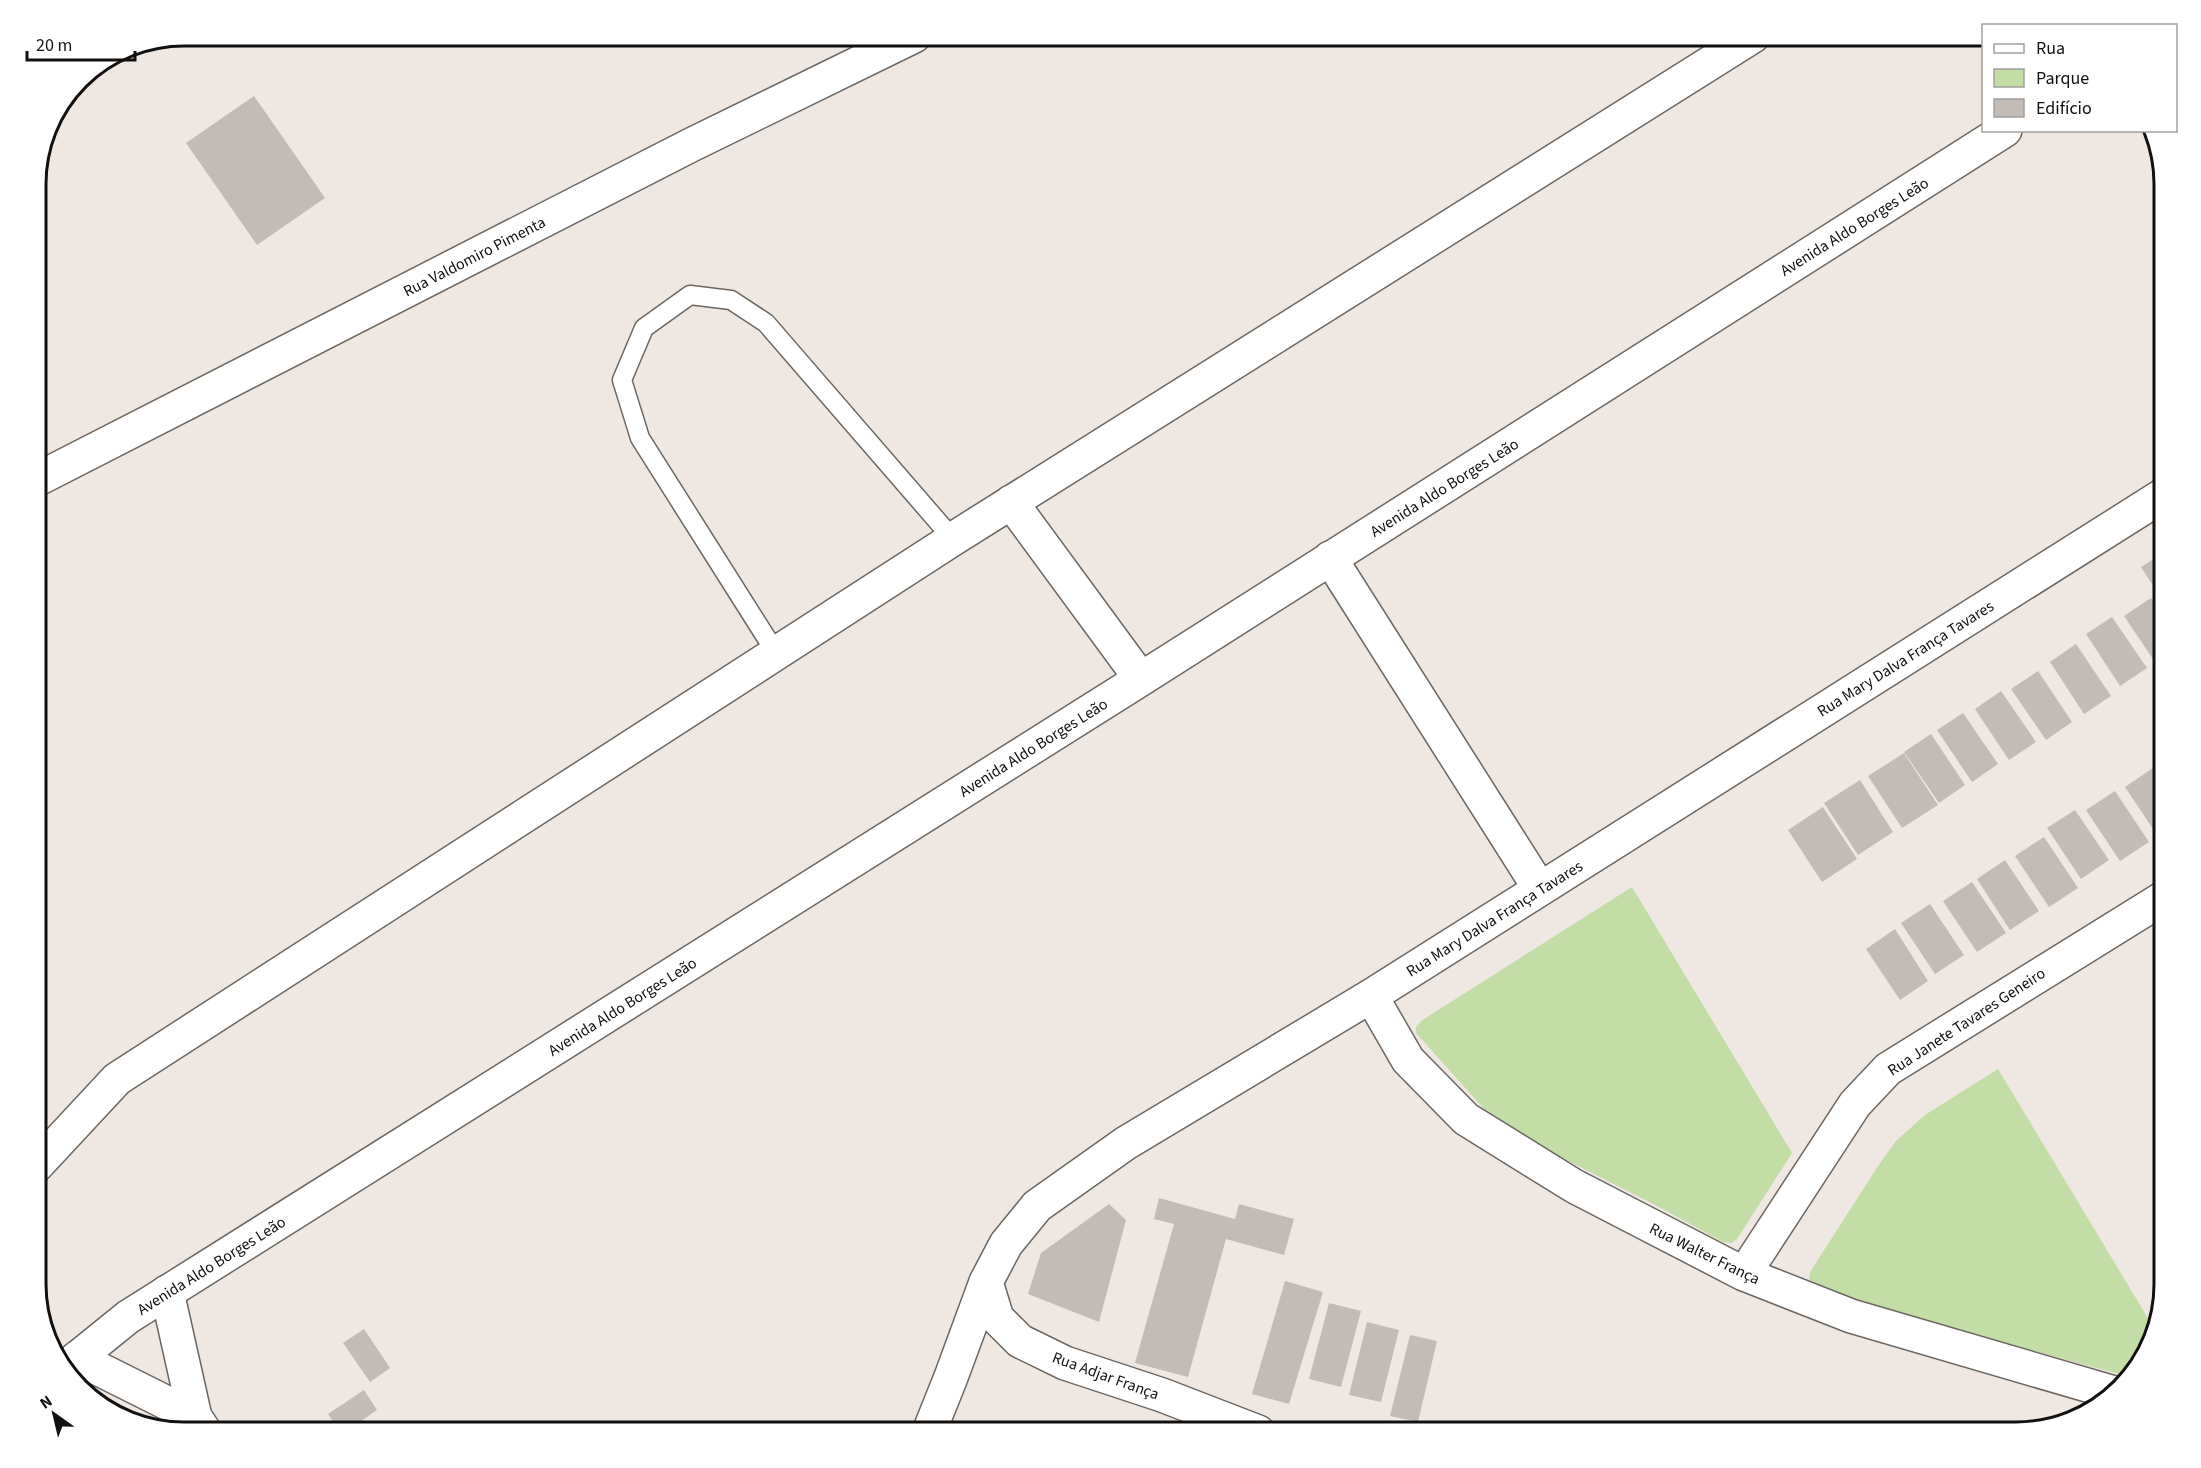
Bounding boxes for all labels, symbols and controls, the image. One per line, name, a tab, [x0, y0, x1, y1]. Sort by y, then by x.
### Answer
scale bar	[27, 24, 135, 62]
legend	[1982, 24, 2177, 132]
text: 20 m	[36, 33, 72, 58]
text: Rua	[2036, 36, 2065, 61]
text: Parque	[2036, 66, 2089, 91]
text: Edifício	[2036, 96, 2092, 121]
street label: Avenida Aldo Borges Leão	[1776, 172, 1933, 282]
street label: Rua Valdomiro Pimenta	[399, 211, 549, 302]
street label: Avenida Aldo Borges Leão	[1366, 433, 1523, 543]
street label: Rua Mary Dalva França Tavares	[1813, 595, 1998, 722]
street label: Avenida Aldo Borges Leão	[955, 693, 1112, 803]
street label: Rua Mary Dalva França Tavares	[1402, 855, 1587, 982]
street label: Avenida Aldo Borges Leão	[544, 952, 701, 1062]
street label: Rua Janete Tavares Geneiro	[1883, 962, 2050, 1081]
street label: Avenida Aldo Borges Leão	[133, 1211, 290, 1321]
street label: Rua Walter França	[1646, 1218, 1763, 1290]
street label: Rua Adjar França	[1049, 1346, 1162, 1405]
north arrow	[24, 1384, 84, 1444]
text: N	[36, 1390, 57, 1414]

